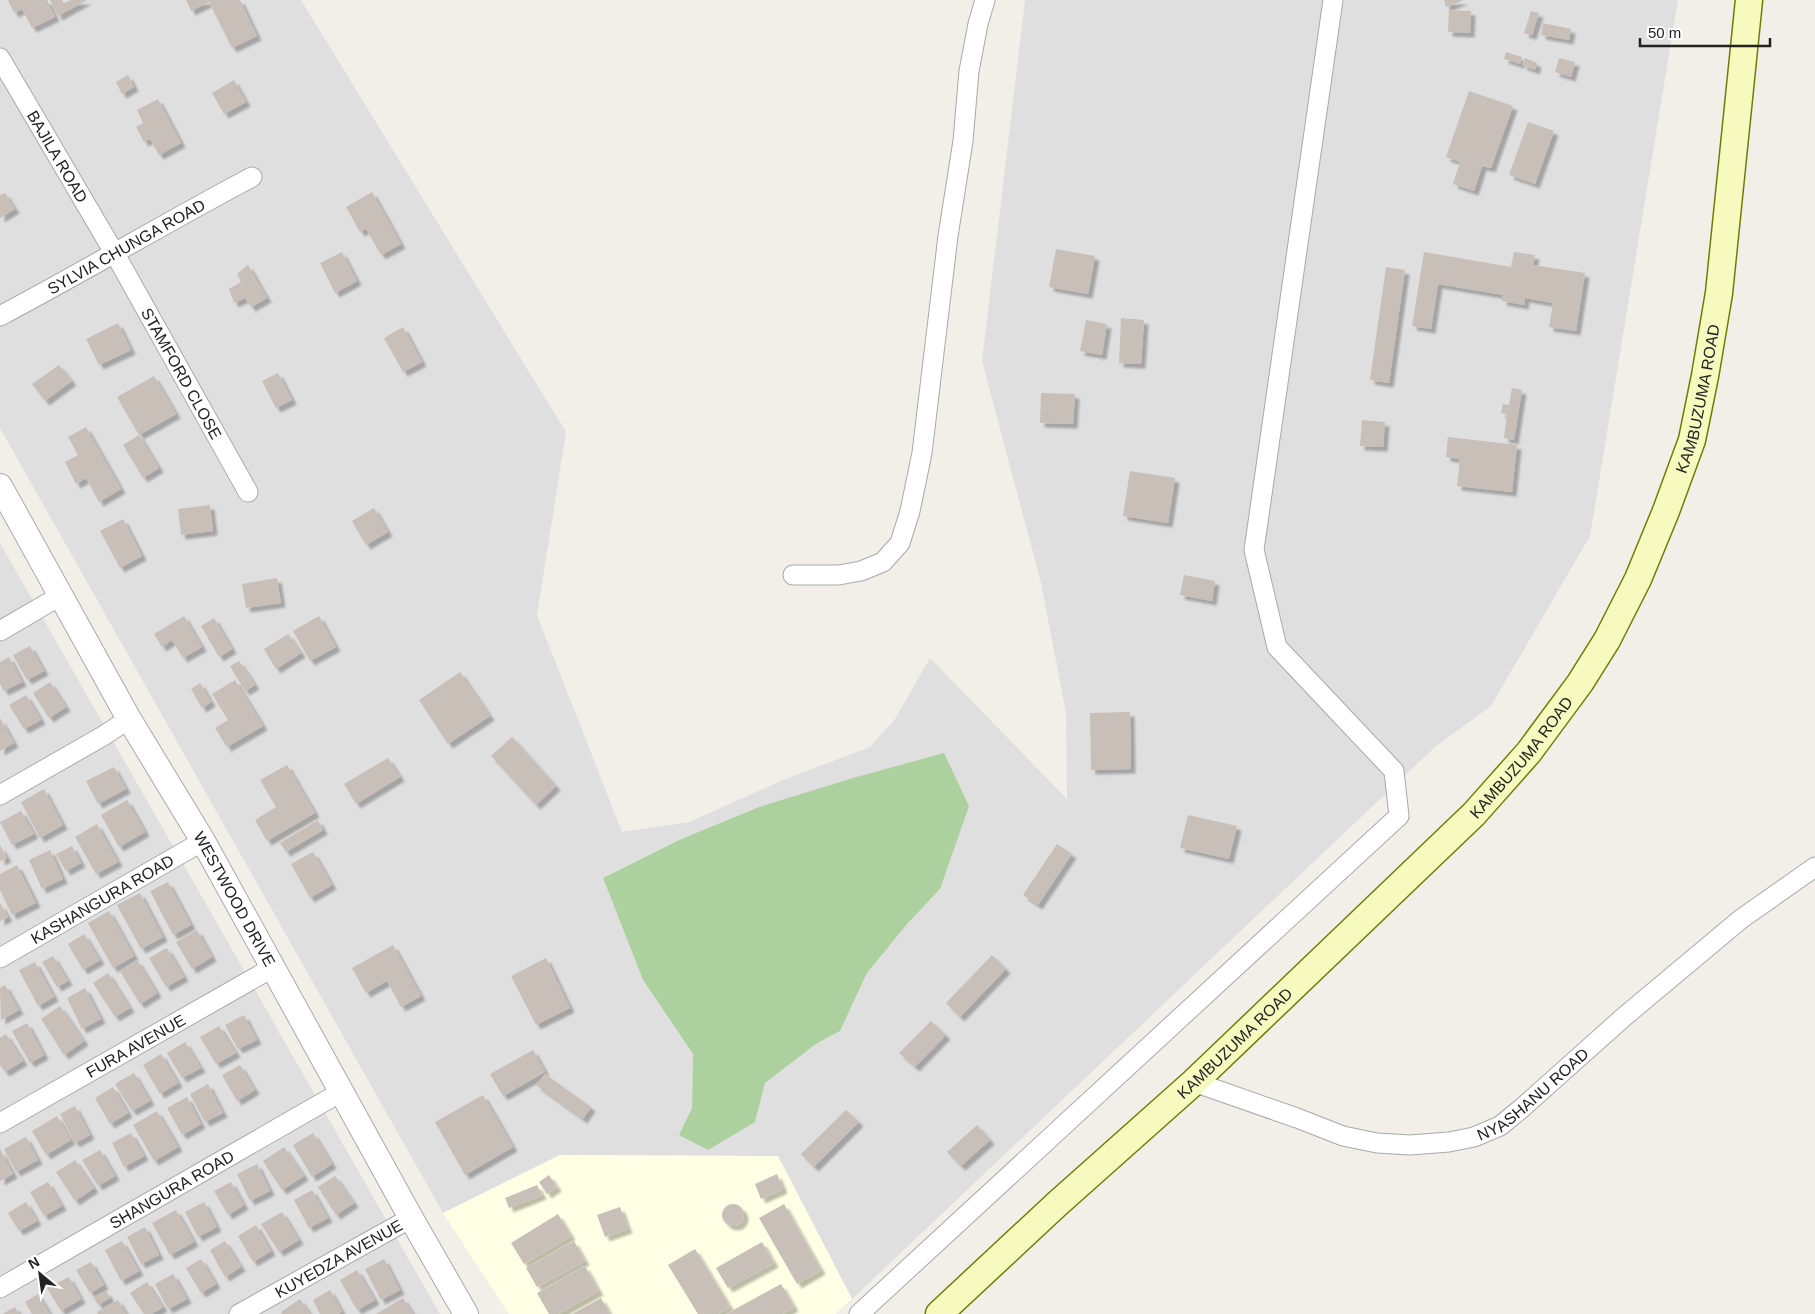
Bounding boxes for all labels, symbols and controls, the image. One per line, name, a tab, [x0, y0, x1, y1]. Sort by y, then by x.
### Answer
scale bar	[1640, 15, 1770, 47]
text: 50 m	[1648, 24, 1681, 41]
street label: BAJILA ROAD	[24, 108, 91, 205]
street label: SYLVIA CHUNGA ROAD	[44, 196, 208, 297]
street label: STAMFORD CLOSE	[138, 305, 225, 442]
street label: KAMBUZUMA ROAD	[1672, 323, 1722, 475]
street label: KAMBUZUMA ROAD	[1466, 693, 1576, 821]
street label: WESTWOOD DRIVE	[191, 828, 279, 969]
street label: KASHANGURA ROAD	[28, 851, 177, 947]
street label: KAMBUZUMA ROAD	[1174, 984, 1295, 1102]
street label: FURA AVENUE	[83, 1011, 188, 1081]
street label: NYASHANU ROAD	[1474, 1045, 1592, 1143]
street label: SHANGURA ROAD	[107, 1147, 237, 1232]
street label: KUYEDZA AVENUE	[272, 1216, 405, 1301]
north arrow	[15, 1249, 65, 1299]
text: N	[25, 1253, 42, 1272]

